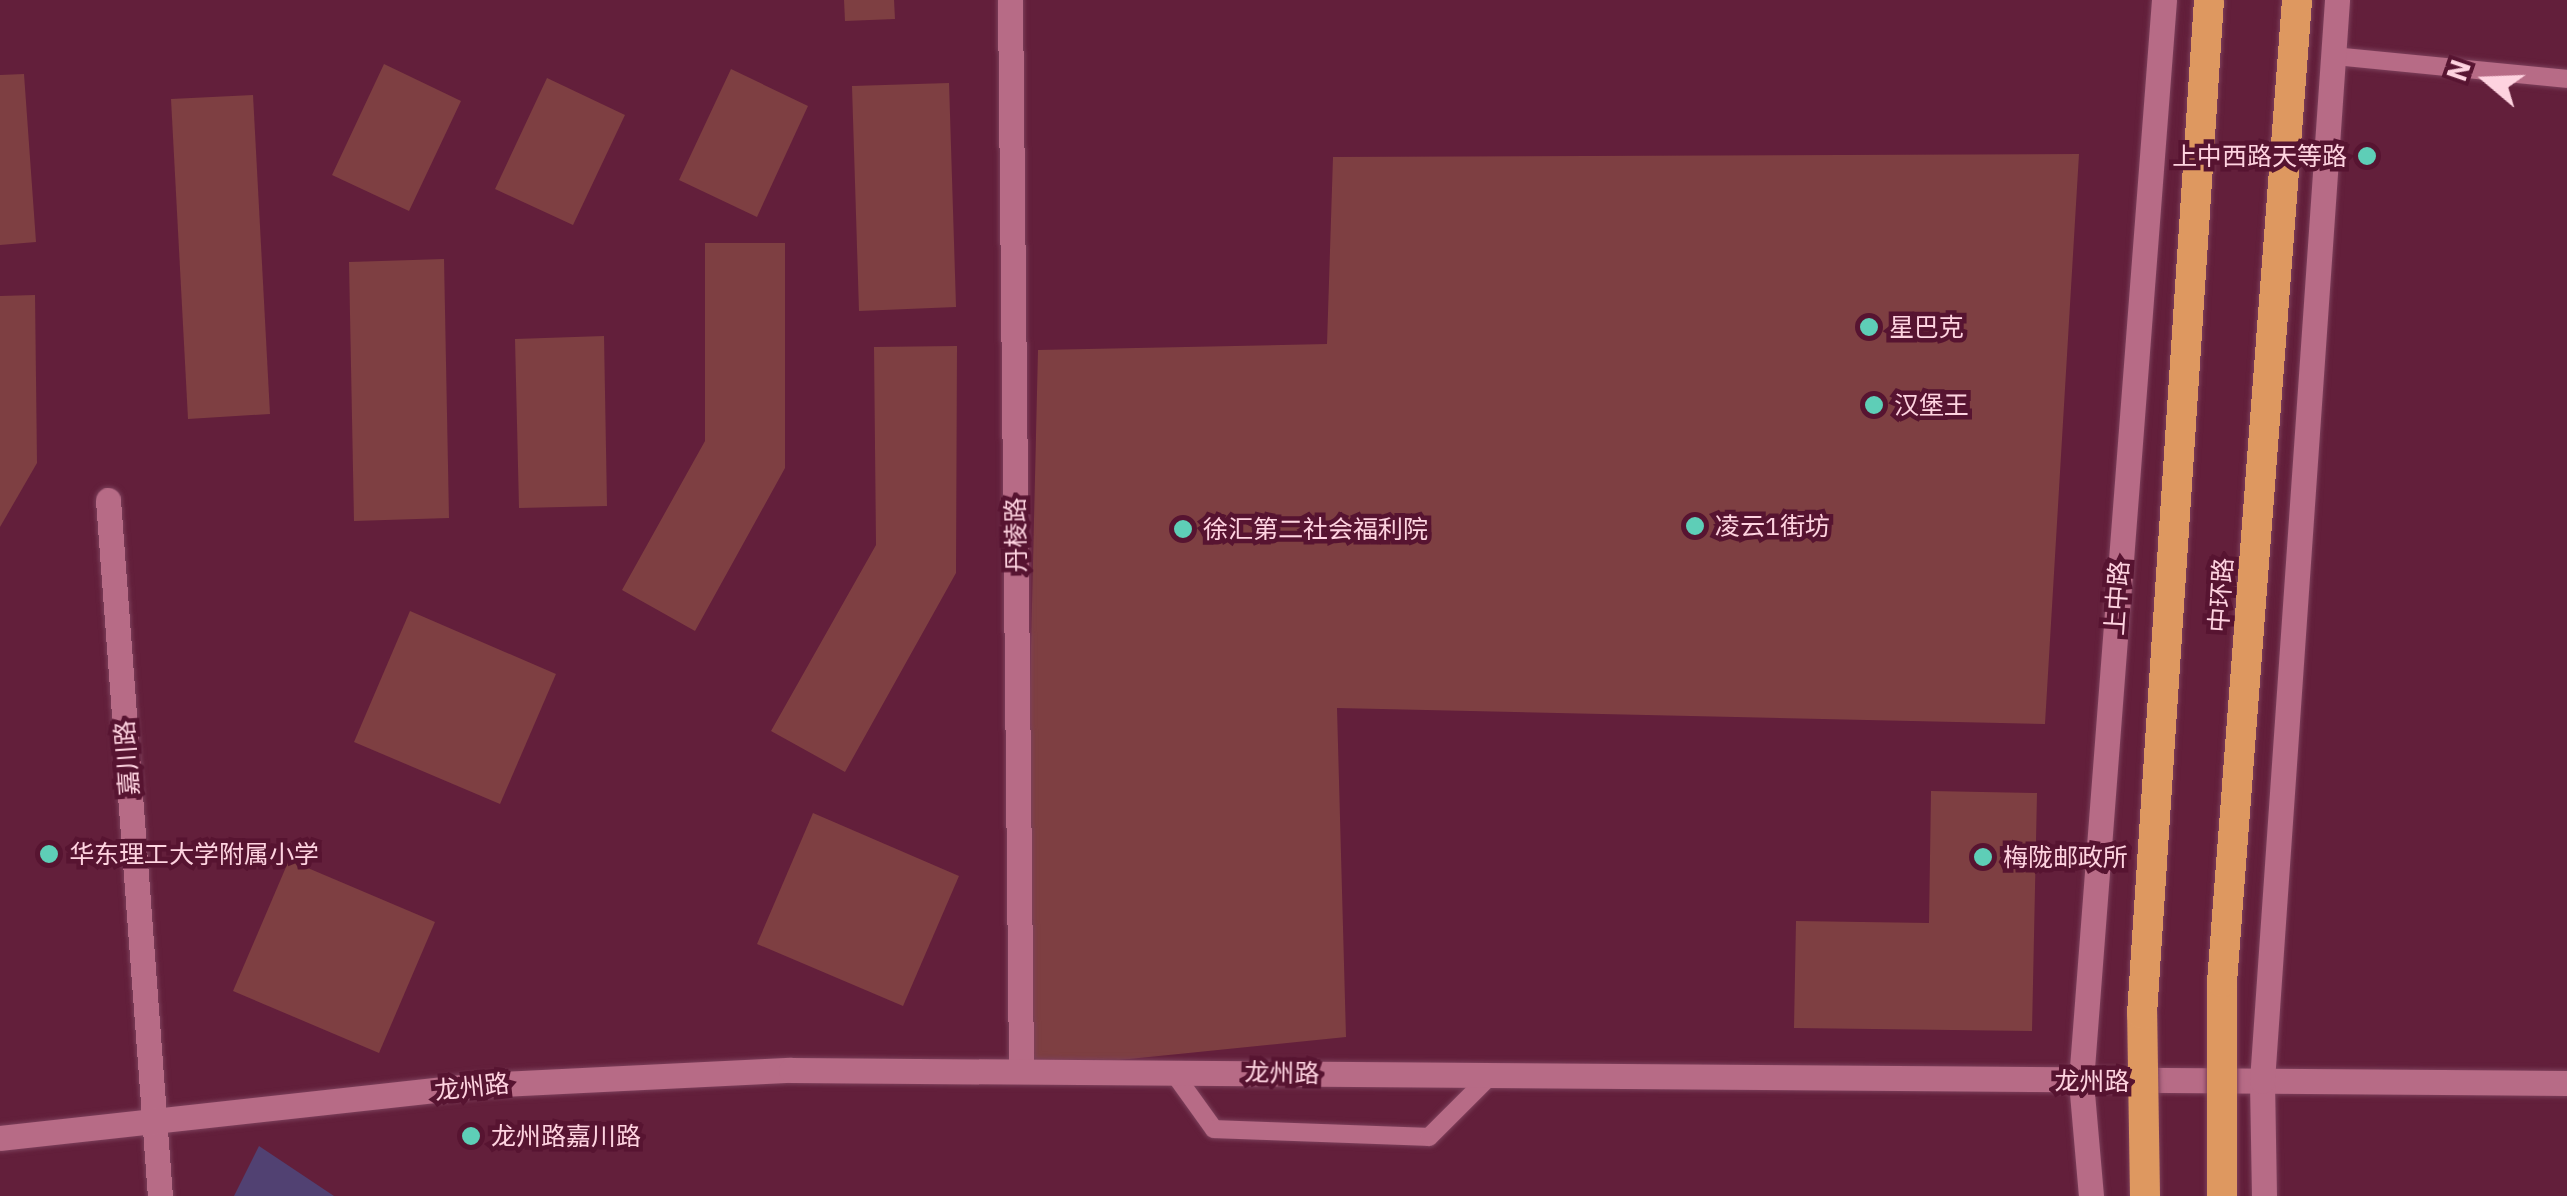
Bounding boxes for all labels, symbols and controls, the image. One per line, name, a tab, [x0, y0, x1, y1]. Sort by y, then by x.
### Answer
north arrow	[2437, 30, 2537, 130]
text: N	[2437, 54, 2479, 86]
place label: 上中西路天等路	[2172, 141, 2347, 171]
marker: 上中西路天等路	[2356, 145, 2378, 167]
place label: 星巴克	[1889, 312, 1964, 342]
marker: 星巴克	[1858, 316, 1880, 338]
place label: 汉堡王	[1894, 390, 1969, 420]
marker: 汉堡王	[1863, 394, 1885, 416]
street label: 丹棱路	[1000, 497, 1032, 573]
place label: 凌云1街坊	[1715, 511, 1830, 541]
place label: 徐汇第二社会福利院	[1203, 514, 1428, 544]
marker: 凌云1街坊	[1684, 515, 1706, 537]
marker: 徐汇第二社会福利院	[1172, 518, 1194, 540]
street label: 中环路	[2203, 557, 2239, 633]
street label: 上中路	[2099, 560, 2135, 636]
street label: 嘉川路	[109, 720, 145, 796]
place label: 华东理工大学附属小学	[69, 839, 319, 869]
place label: 梅陇邮政所	[2003, 842, 2128, 872]
marker: 华东理工大学附属小学	[38, 843, 60, 865]
marker: 梅陇邮政所	[1972, 846, 1994, 868]
street label: 龙州路	[1244, 1057, 1320, 1089]
street label: 龙州路	[2055, 1066, 2129, 1096]
street label: 龙州路	[433, 1068, 511, 1106]
place label: 龙州路嘉川路	[491, 1121, 641, 1151]
marker: 龙州路嘉川路	[460, 1125, 482, 1147]

